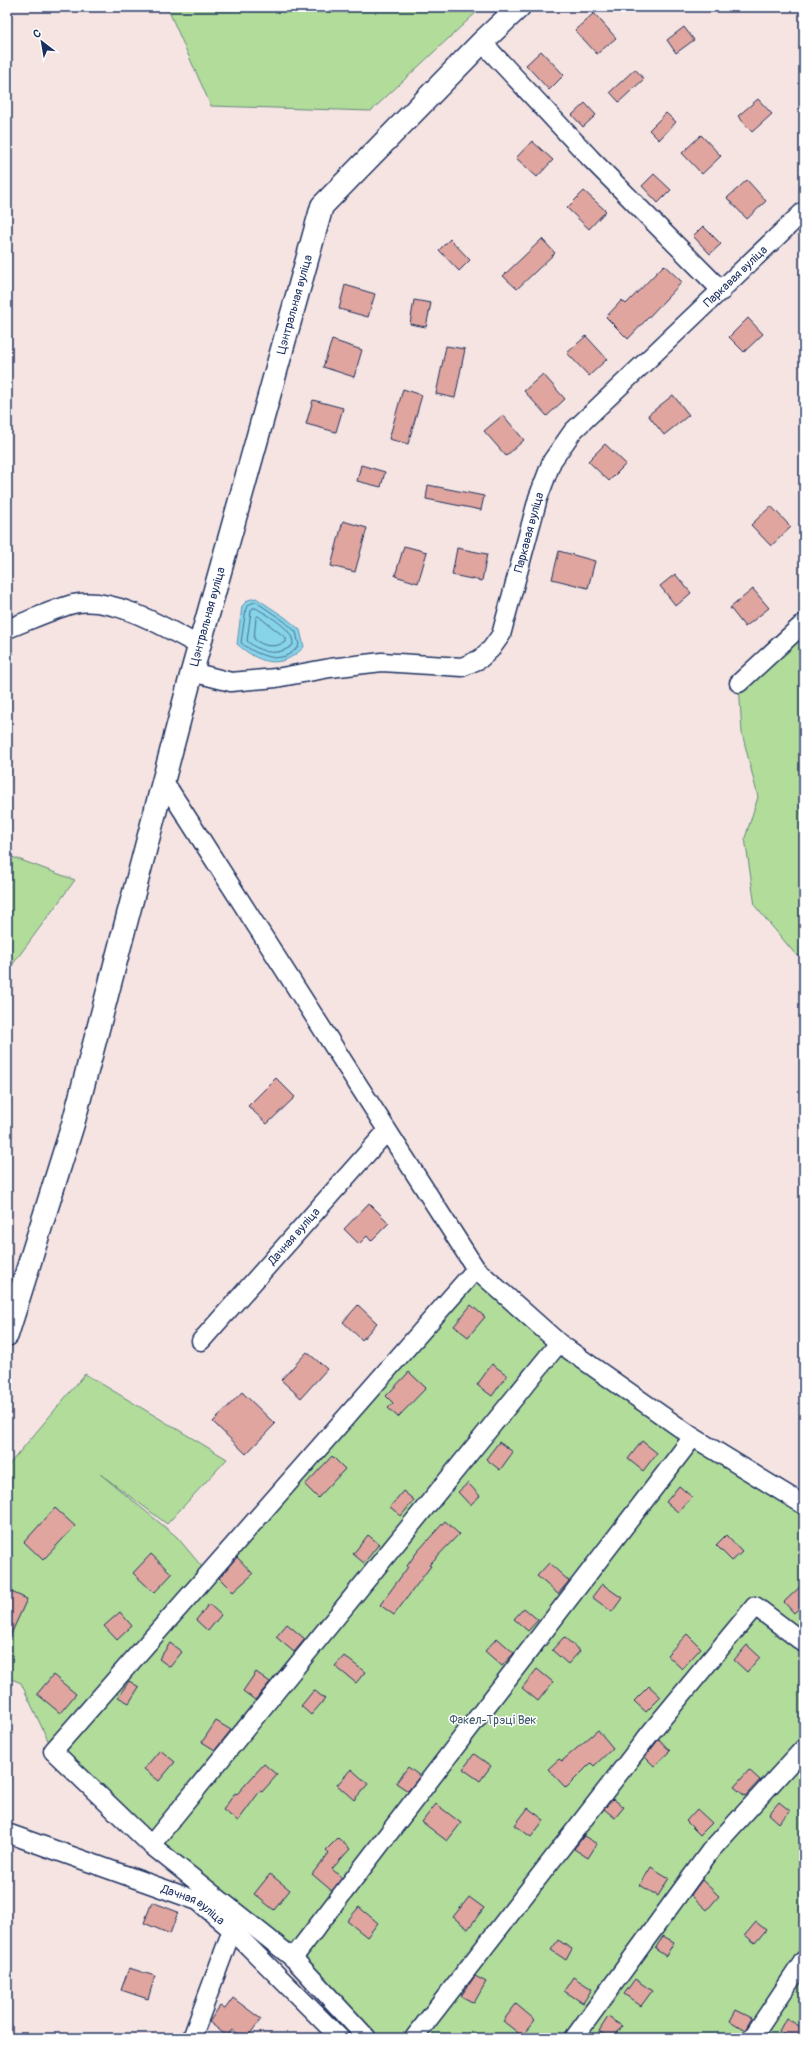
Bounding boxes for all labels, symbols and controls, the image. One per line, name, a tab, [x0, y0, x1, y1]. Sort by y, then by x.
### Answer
north arrow	[22, 22, 62, 62]
text: С	[31, 26, 44, 41]
street label: Паркавая вуліца	[700, 242, 771, 310]
street label: Цэнтральная вуліца	[274, 253, 316, 356]
street label: Паркавая вуліца	[511, 490, 547, 574]
street label: Цэнтральная вуліца	[186, 565, 229, 668]
street label: Дачная вуліца	[264, 1204, 323, 1269]
park label: Факел-Трэці Век	[449, 1713, 537, 1728]
street label: Дачная вуліца	[158, 1881, 228, 1928]

